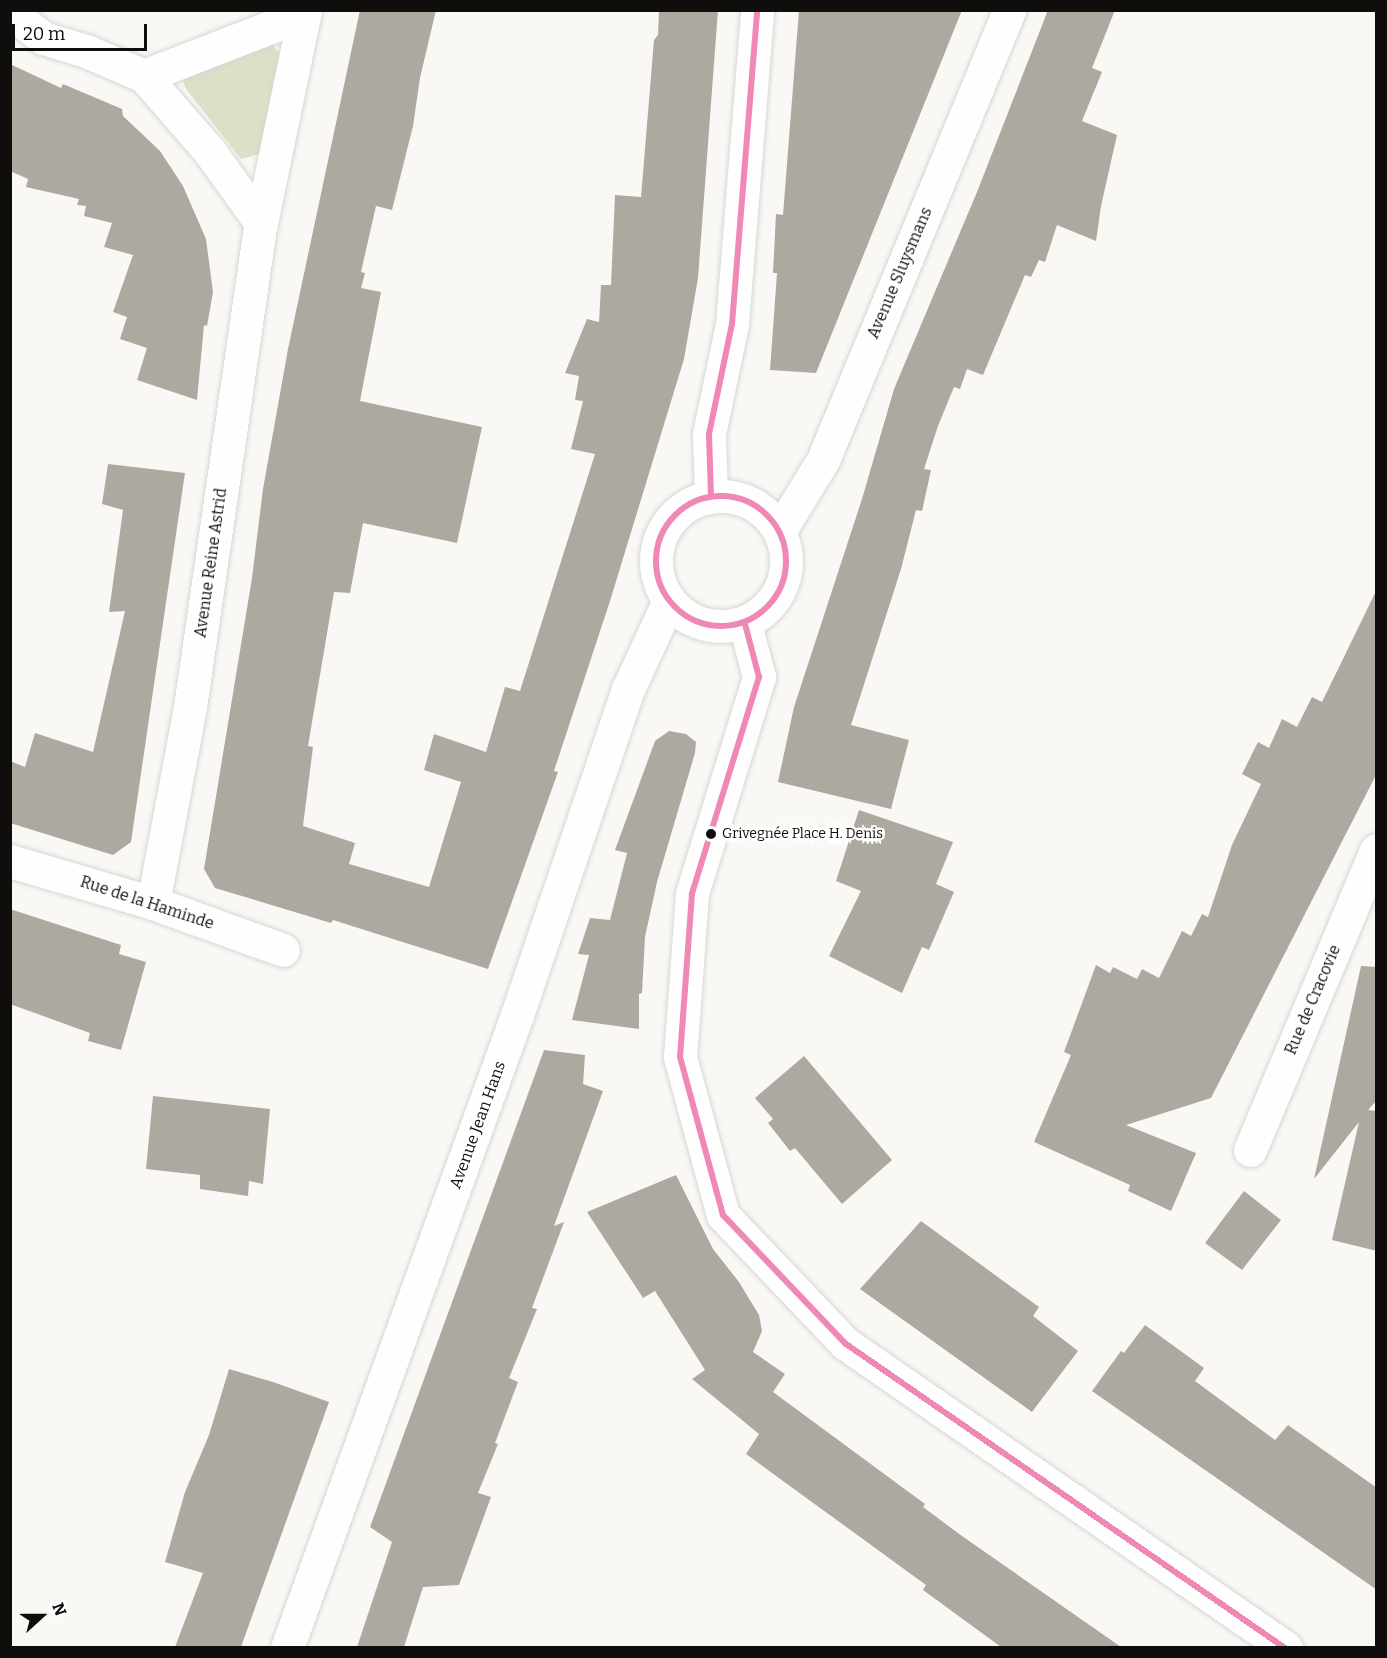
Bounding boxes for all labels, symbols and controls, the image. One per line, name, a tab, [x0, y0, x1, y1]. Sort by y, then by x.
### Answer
scale bar	[15, 12, 150, 50]
text: 20 m	[23, 23, 65, 45]
street label: Avenue Sluysmans	[864, 204, 936, 342]
street label: Avenue Reine Astrid	[191, 487, 231, 639]
place label: Grivegnée Place H. Denis	[722, 826, 883, 842]
marker: Grivegnée Place H. Denis	[705, 828, 717, 840]
street label: Rue de la Haminde	[78, 872, 216, 934]
street label: Rue de Cracovie	[1281, 942, 1345, 1058]
street label: Avenue Jean Hans	[446, 1059, 510, 1191]
north arrow	[12, 1586, 72, 1646]
text: N	[48, 1600, 70, 1619]

